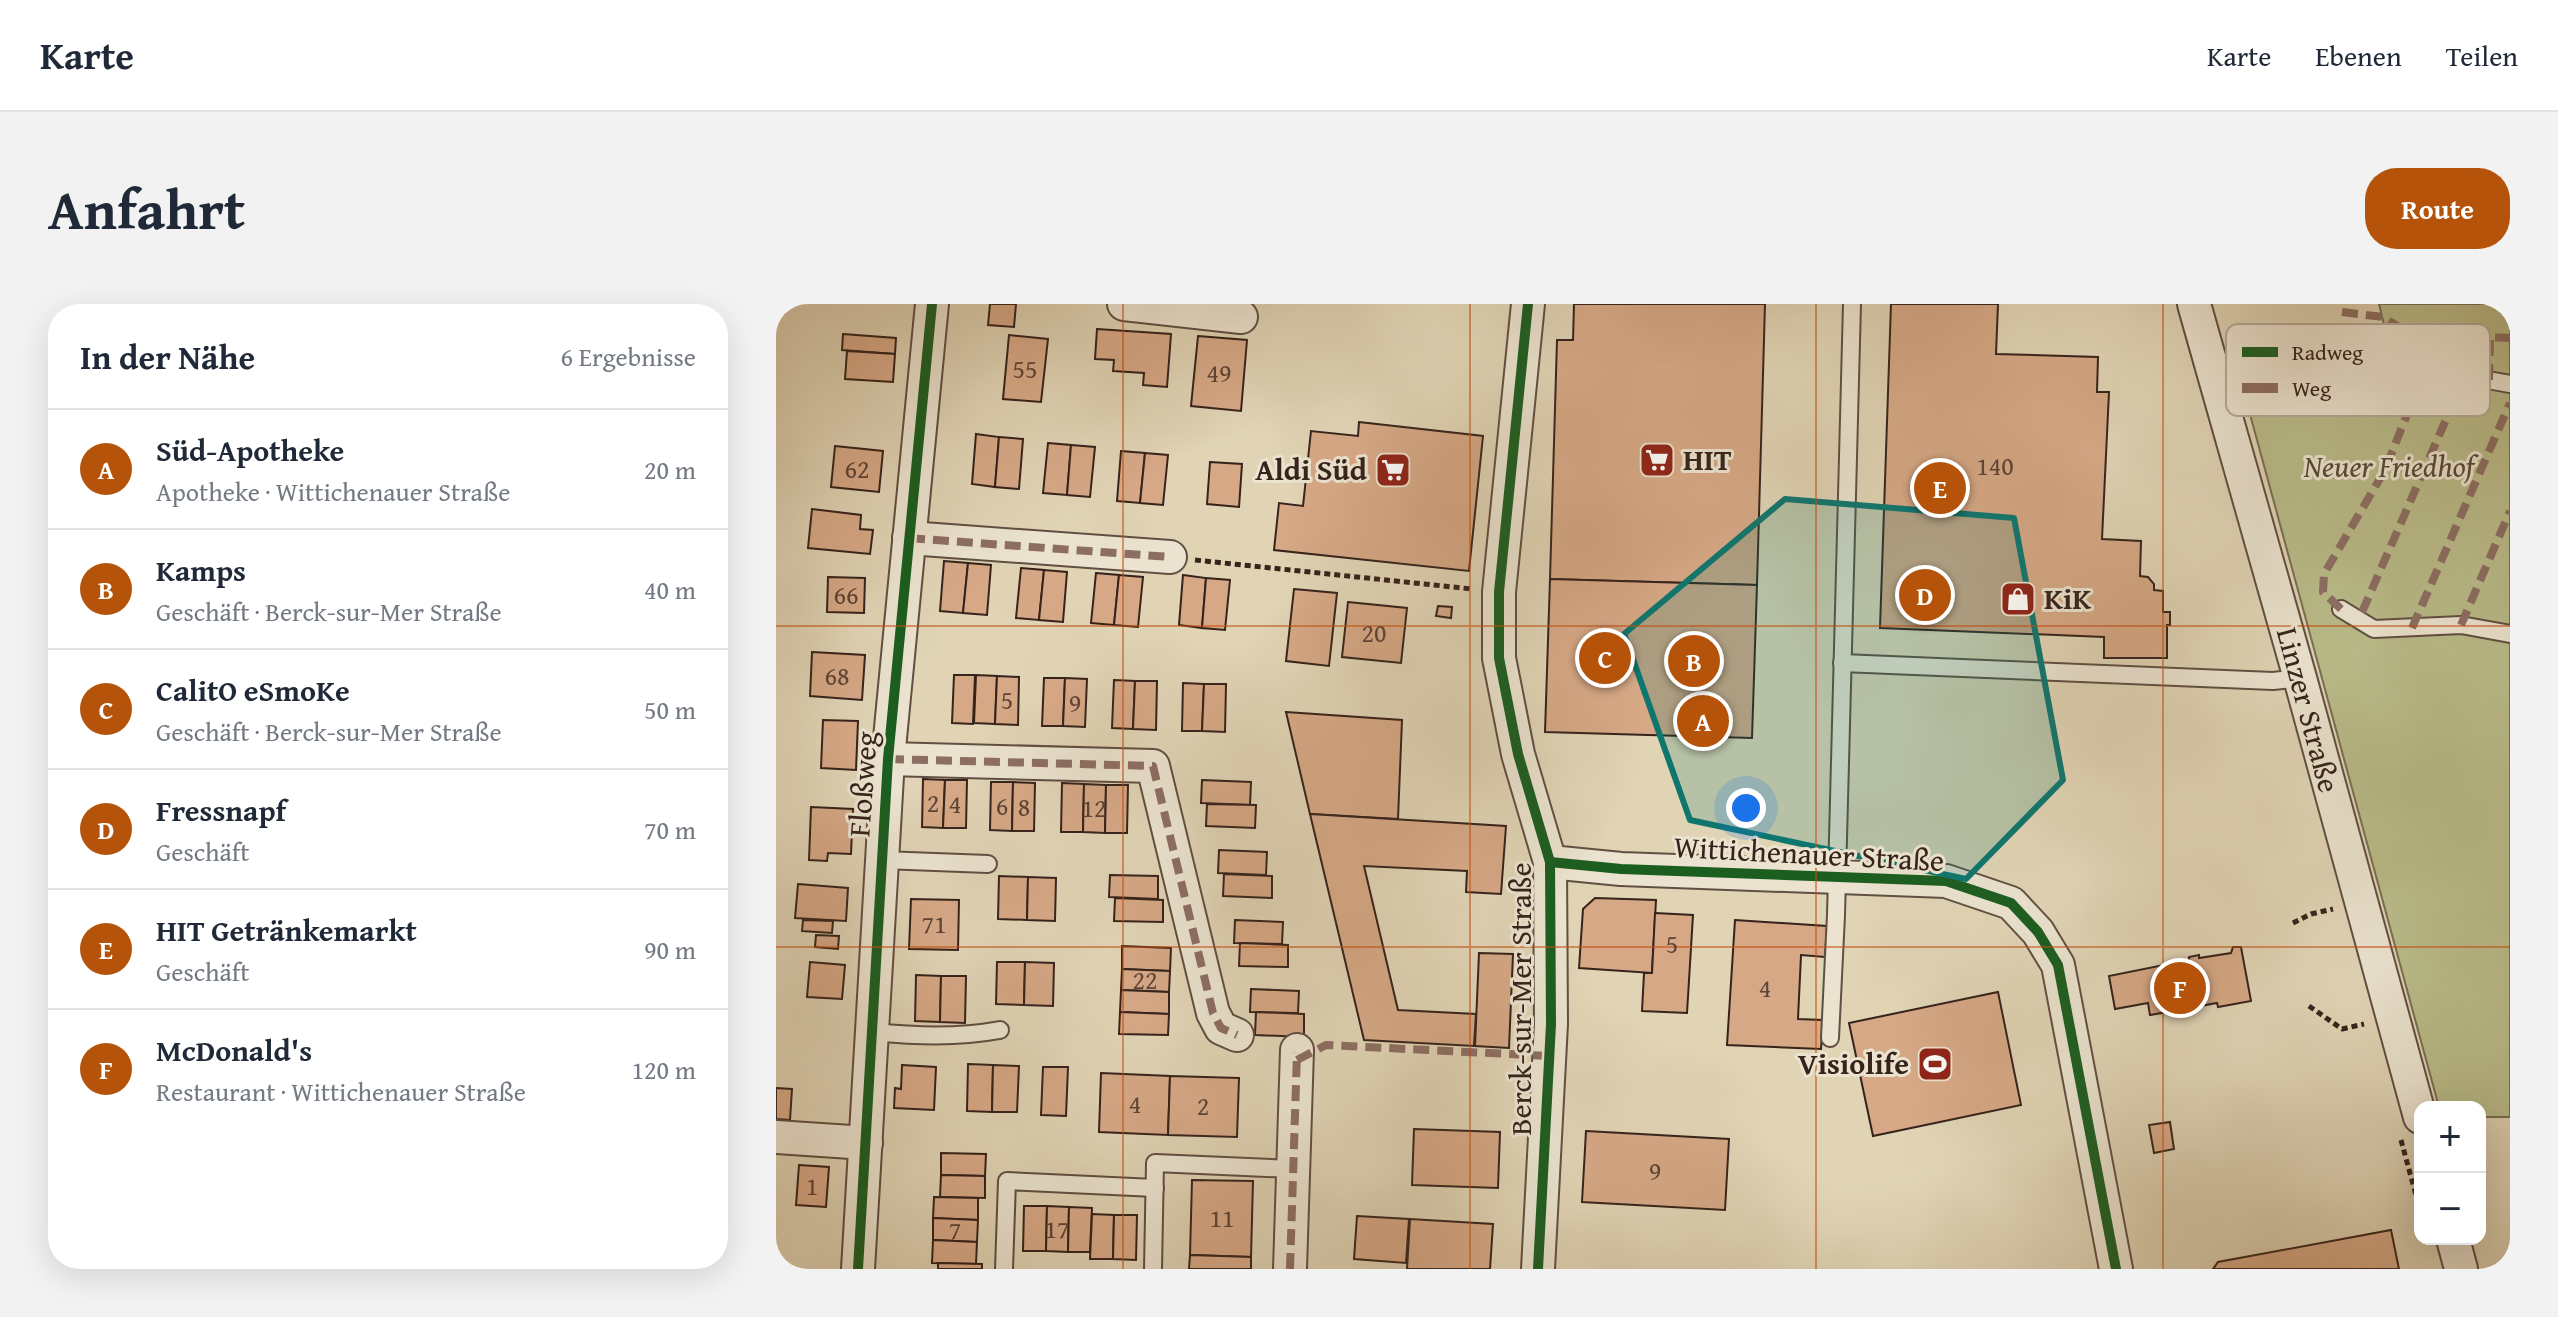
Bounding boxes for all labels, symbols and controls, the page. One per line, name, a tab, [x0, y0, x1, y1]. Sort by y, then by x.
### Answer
text: Karte	[40, 27, 134, 83]
text: Karte	[2207, 35, 2271, 76]
text: Ebenen	[2315, 35, 2402, 76]
text: Teilen	[2446, 35, 2518, 76]
text: Anfahrt	[48, 167, 245, 250]
button: Route	[2365, 168, 2510, 249]
legend	[2226, 324, 2490, 416]
text: In der Nähe	[80, 332, 255, 381]
text: Radweg	[2292, 336, 2363, 368]
text: 6 Ergebnisse	[561, 337, 696, 376]
house number: 55	[1012, 349, 1038, 388]
house number: 49	[1206, 353, 1232, 392]
text: Weg	[2292, 372, 2331, 404]
text: Süd-Apotheke	[156, 428, 344, 472]
place label: HIT	[1683, 437, 1732, 481]
supermarket icon: HIT	[1638, 441, 1676, 479]
park label: Neuer Friedhof	[2303, 444, 2480, 488]
house number: 140	[1976, 446, 2014, 485]
place label: Aldi Süd	[1255, 447, 1368, 491]
house number: 62	[844, 449, 870, 488]
text: A	[98, 450, 114, 489]
text: 20 m	[644, 450, 696, 489]
supermarket icon: Aldi Süd	[1374, 451, 1412, 489]
pin: E	[1914, 458, 1966, 518]
text: Apotheke · Wittichenauer Straße	[156, 472, 510, 511]
text: Kamps	[156, 548, 246, 592]
pin: D	[1899, 565, 1951, 625]
text: B	[98, 570, 114, 609]
text: 40 m	[644, 570, 696, 609]
house number: 66	[833, 575, 859, 614]
place label: KiK	[2044, 576, 2091, 620]
shop icon: KiK	[1999, 580, 2037, 618]
text: Geschäft · Berck-sur-Mer Straße	[156, 592, 502, 631]
house number: 20	[1361, 613, 1387, 652]
street label: Linzer Straße	[2266, 622, 2352, 797]
pin: C	[1579, 628, 1631, 688]
pin: B	[1668, 631, 1720, 691]
house number: 68	[824, 656, 850, 695]
text: CalitO eSmoKe	[156, 668, 350, 712]
house number: 5	[1001, 680, 1013, 719]
house number: 9	[1069, 683, 1081, 722]
text: C	[99, 690, 113, 729]
text: 50 m	[644, 690, 696, 729]
pin: A	[1677, 691, 1729, 751]
text: Geschäft · Berck-sur-Mer Straße	[156, 712, 502, 751]
street label: Floßweg	[836, 730, 888, 838]
house number: 2	[927, 783, 939, 822]
house number: 4	[949, 784, 961, 823]
house number: 6	[996, 786, 1008, 825]
house number: 8	[1018, 787, 1030, 826]
text: Fressnapf	[156, 788, 286, 832]
house number: 12	[1081, 788, 1107, 827]
your location	[1726, 788, 1766, 828]
text: D	[98, 810, 114, 849]
text: 70 m	[644, 810, 696, 849]
street label: Wittichenauer Straße	[1673, 824, 1945, 882]
text: Geschäft	[156, 832, 249, 871]
street label: Berck-sur-Mer Straße	[1498, 863, 1542, 1135]
house number: 71	[921, 904, 947, 943]
text: HIT Getränkemarkt	[156, 908, 417, 952]
house number: 5	[1666, 924, 1678, 963]
text: E	[99, 930, 113, 969]
text: 90 m	[644, 930, 696, 969]
text: Geschäft	[156, 952, 249, 991]
pin: F	[2154, 958, 2206, 1018]
house number: 22	[1132, 960, 1158, 999]
house number: 4	[1759, 968, 1771, 1007]
text: McDonald's	[156, 1028, 312, 1072]
place label: Visiolife	[1798, 1041, 1909, 1085]
sports icon: Visiolife	[1916, 1045, 1954, 1083]
text: F	[99, 1050, 113, 1089]
text: 120 m	[631, 1050, 696, 1089]
text: Restaurant · Wittichenauer Straße	[156, 1072, 526, 1111]
house number: 4	[1129, 1084, 1141, 1123]
house number: 2	[1197, 1086, 1209, 1125]
map controls	[2414, 1101, 2486, 1245]
button: +	[2414, 1101, 2486, 1173]
house number: 9	[1649, 1151, 1661, 1190]
house number: 1	[806, 1166, 818, 1205]
button: −	[2414, 1173, 2486, 1245]
house number: 11	[1209, 1198, 1235, 1237]
house number: 17	[1044, 1209, 1070, 1248]
house number: 7	[949, 1210, 961, 1249]

